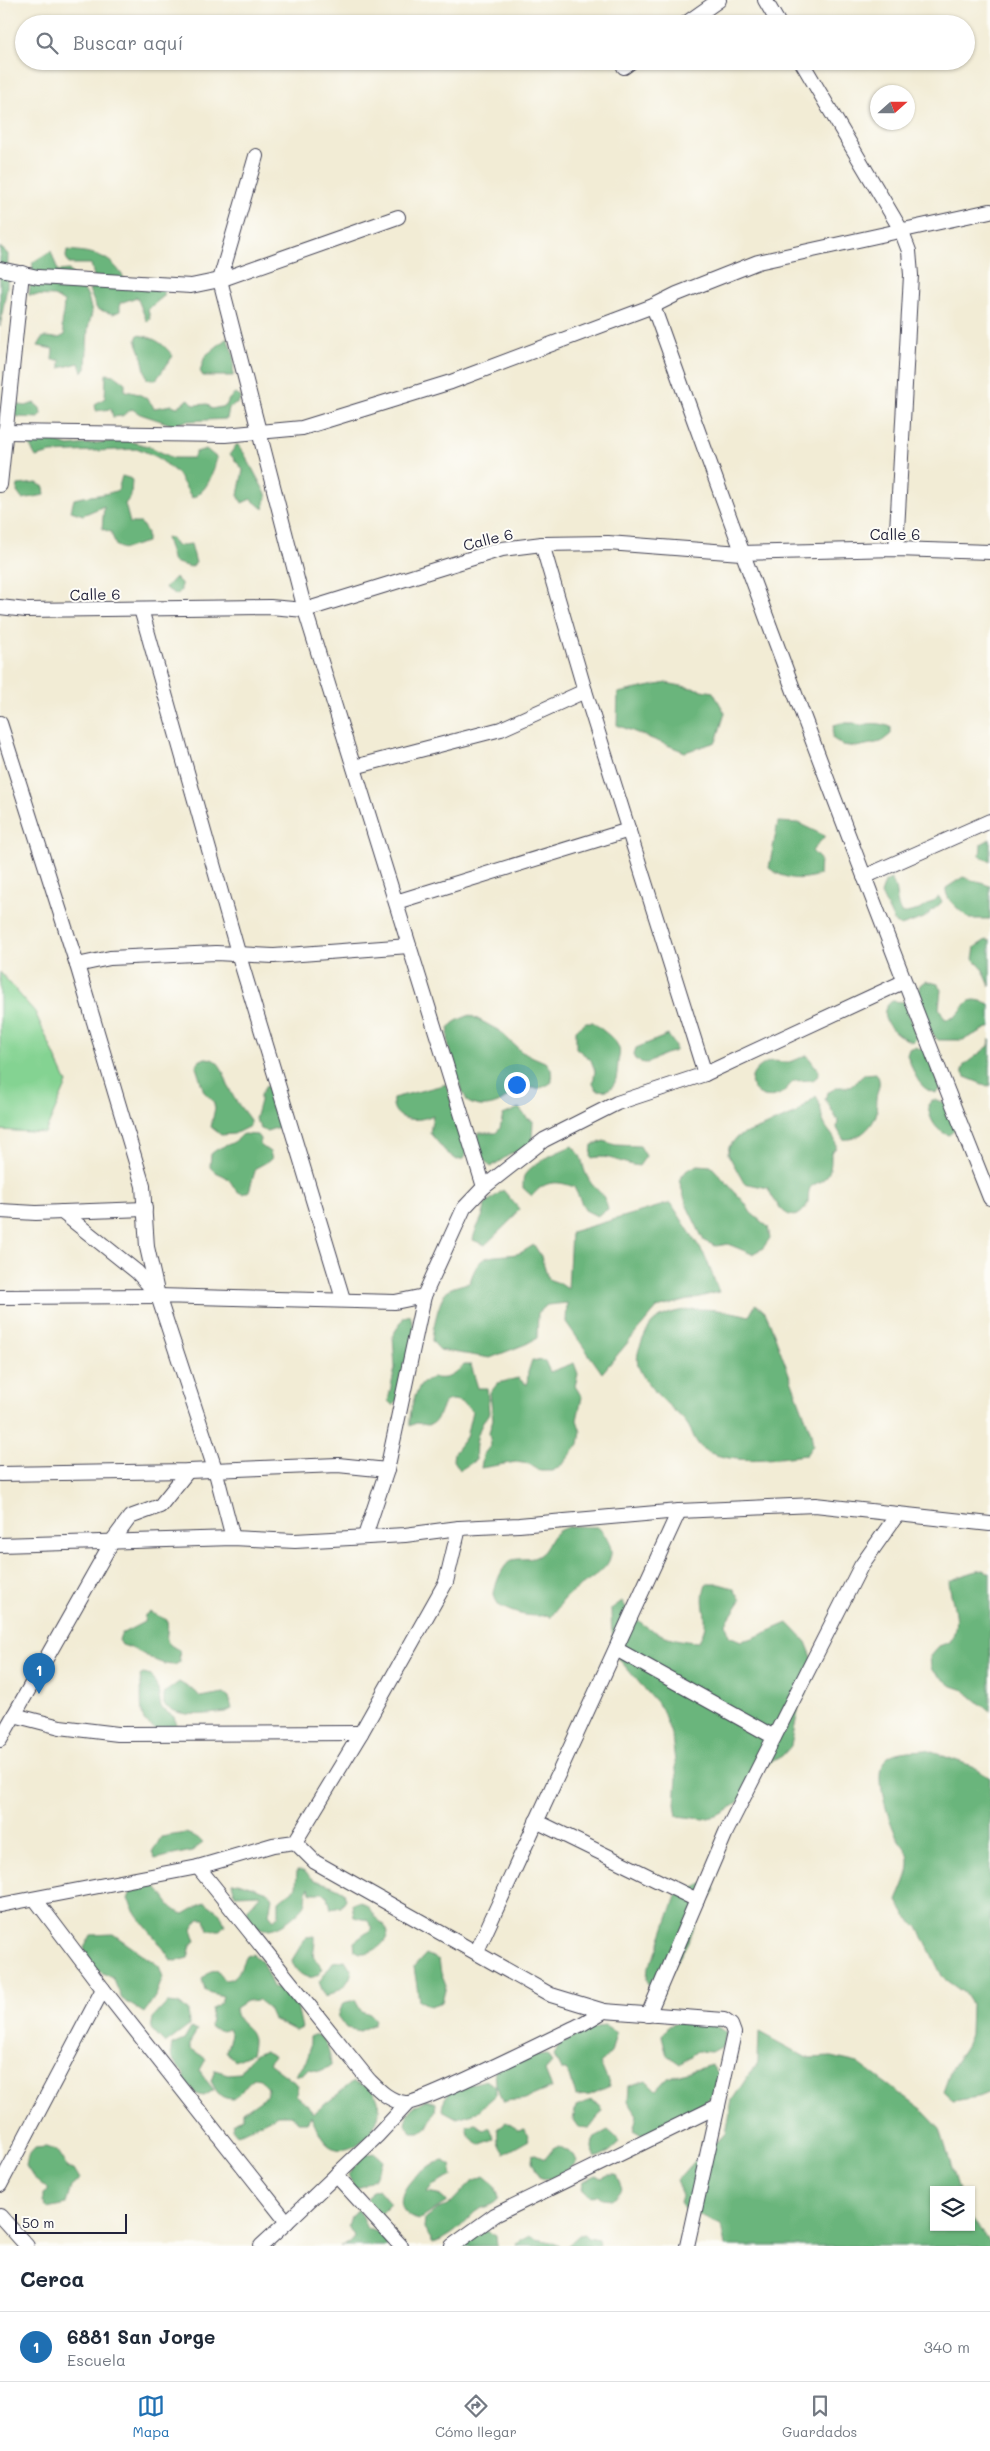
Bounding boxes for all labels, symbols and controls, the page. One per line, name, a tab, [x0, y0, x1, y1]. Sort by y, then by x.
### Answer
search box	[15, 15, 975, 70]
icon: search	[33, 29, 61, 57]
text: Buscar aquí	[73, 30, 183, 55]
north arrow	[870, 85, 915, 130]
street label: Calle 6	[461, 523, 515, 555]
street label: Calle 6	[870, 524, 920, 544]
street label: Calle 6	[69, 584, 121, 604]
your location	[504, 1072, 530, 1098]
pin: 1	[23, 1653, 55, 1694]
map controls	[930, 2186, 975, 2231]
button: layers	[930, 2186, 975, 2231]
scale bar	[15, 2211, 128, 2234]
text: 50 m	[22, 2213, 54, 2232]
text: Cerca	[20, 2265, 85, 2292]
text: 6881 San Jorge	[67, 2324, 215, 2349]
text: 1	[32, 2336, 40, 2357]
text: 340 m	[923, 2336, 970, 2357]
text: Escuela	[67, 2349, 126, 2370]
tab: Mapa	[133, 2392, 170, 2441]
tab: Cómo llegar	[435, 2392, 517, 2441]
tab: Guardados	[782, 2392, 857, 2441]

